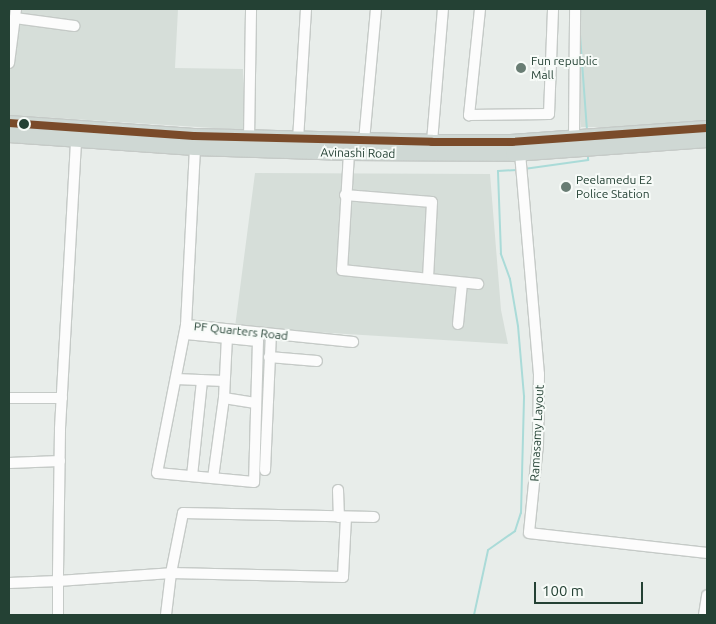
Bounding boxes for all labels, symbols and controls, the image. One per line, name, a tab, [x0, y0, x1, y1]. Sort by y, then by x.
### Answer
place label: Fun republic Mall	[531, 54, 597, 82]
marker: Fun republic Mall	[515, 62, 527, 74]
unlabelled marker	[19, 119, 29, 129]
street label: Avinashi Road	[320, 145, 396, 161]
place label: Peelamedu E2 Police Station	[576, 173, 653, 201]
marker: Peelamedu E2 Police Station	[560, 181, 572, 193]
street label: PF Quarters Road	[193, 319, 289, 343]
street label: Ramasamy Layout	[527, 384, 547, 482]
scale bar	[536, 572, 645, 604]
text: 100 m	[542, 582, 584, 599]

